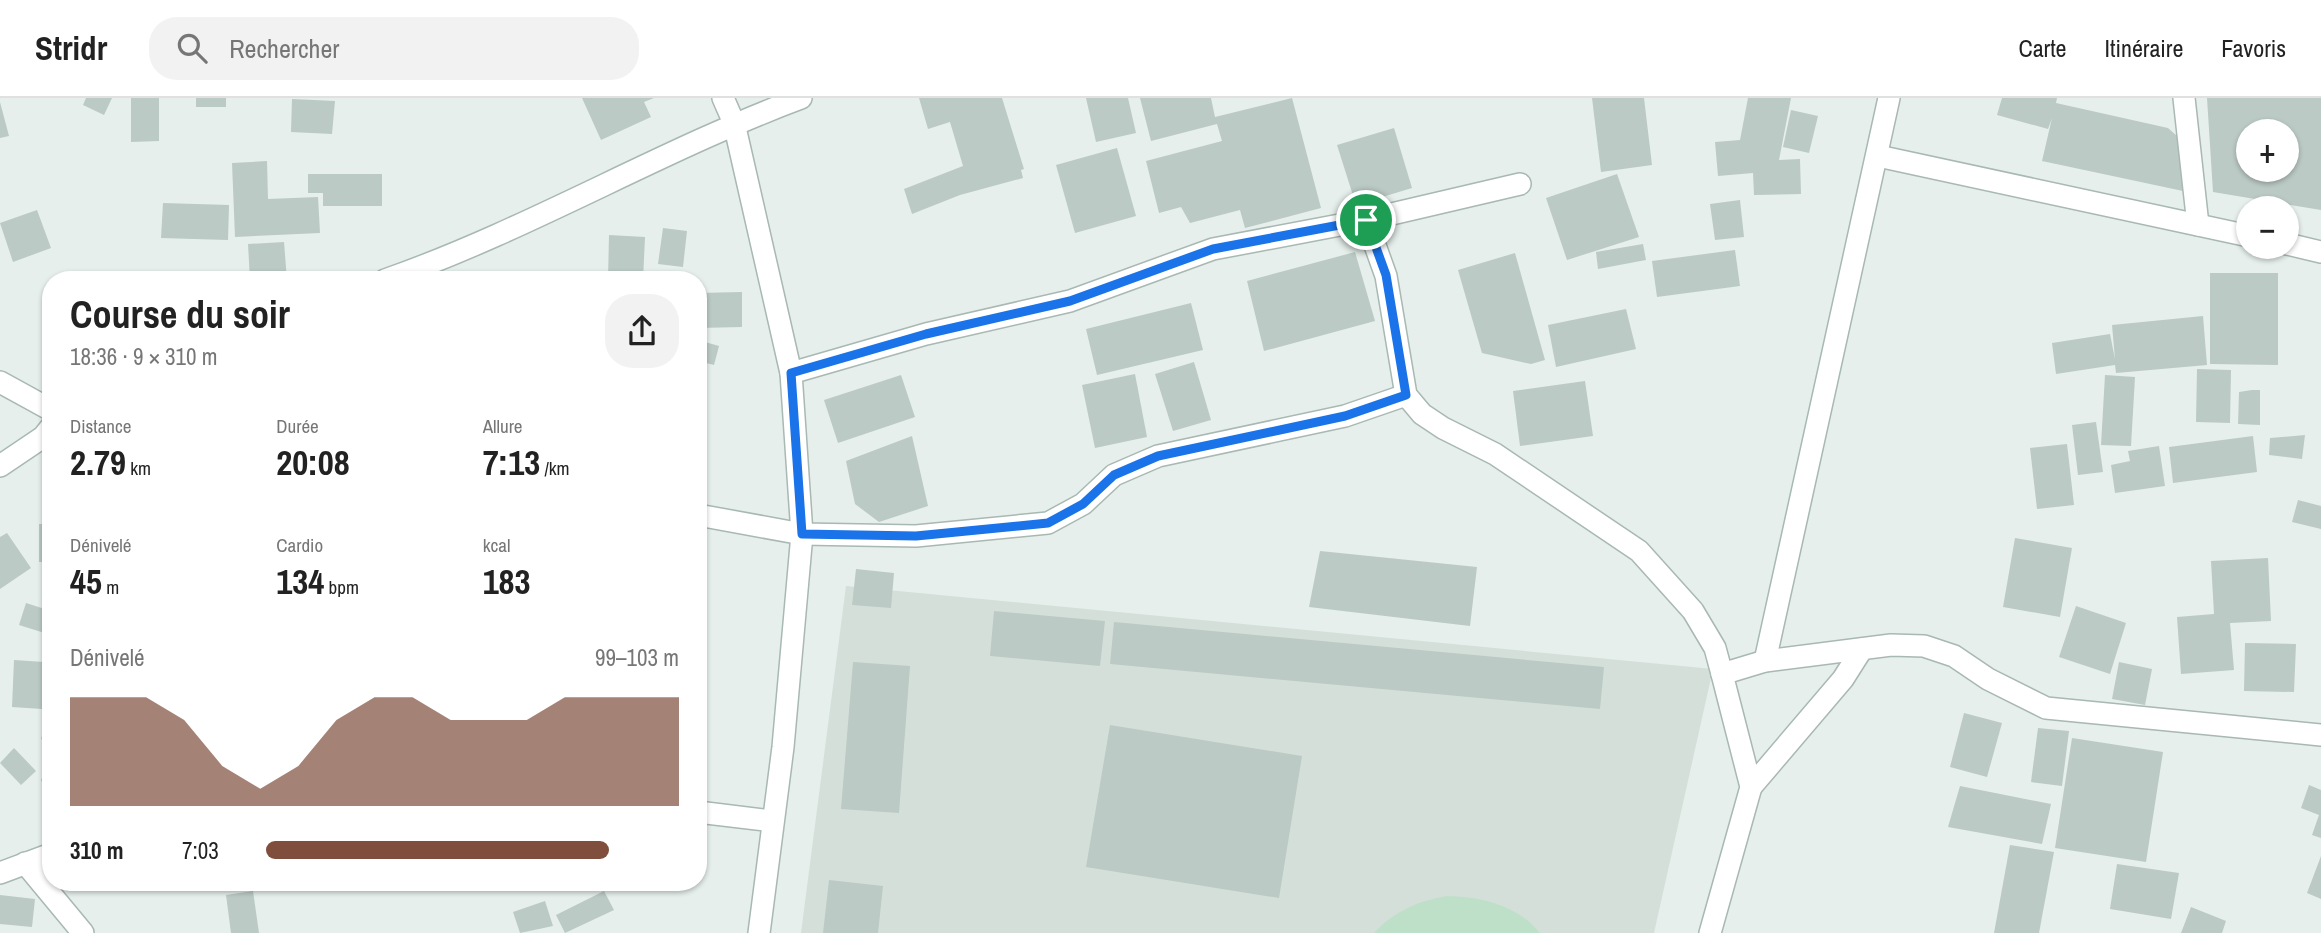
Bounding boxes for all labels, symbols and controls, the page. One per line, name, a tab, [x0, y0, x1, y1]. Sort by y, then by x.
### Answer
search box	[149, 17, 639, 80]
text: Stridr	[35, 26, 107, 70]
icon: search	[173, 29, 211, 67]
text: Rechercher	[229, 31, 339, 66]
text: Carte	[2018, 32, 2067, 64]
text: Itinéraire	[2105, 32, 2183, 64]
text: Favoris	[2221, 32, 2286, 64]
map controls	[2236, 119, 2299, 259]
button: +	[2236, 119, 2299, 182]
pin	[1336, 190, 1396, 250]
button: −	[2236, 196, 2299, 259]
icon: arrive	[1347, 201, 1385, 239]
text: Course du soir	[70, 289, 290, 340]
button: share	[605, 294, 679, 368]
text: 18:36 · 9 × 310 m	[70, 341, 217, 372]
text: Distance	[70, 413, 131, 439]
text: Durée	[276, 413, 319, 439]
text: Allure	[483, 413, 522, 439]
text: 2.79	[70, 439, 126, 486]
text: 20:08	[276, 439, 350, 486]
text: 7:13	[483, 439, 540, 486]
text: km	[126, 455, 151, 481]
text: /km	[540, 455, 570, 481]
text: Dénivelé	[70, 532, 131, 558]
text: Cardio	[276, 532, 323, 558]
text: kcal	[483, 532, 510, 558]
text: 45	[70, 558, 102, 605]
text: 134	[276, 558, 324, 605]
text: 183	[483, 558, 531, 605]
text: m	[102, 574, 119, 600]
text: bpm	[324, 574, 359, 600]
text: Dénivelé	[70, 642, 144, 673]
text: 99–103 m	[595, 642, 679, 673]
text: 310 m	[70, 835, 123, 866]
text: 7:03	[182, 835, 219, 866]

